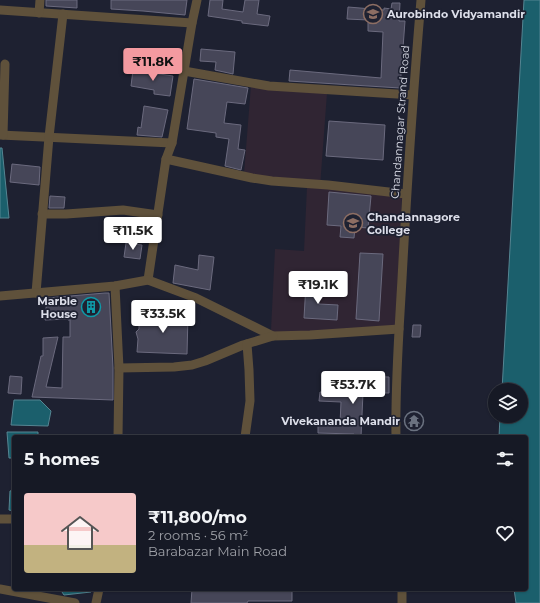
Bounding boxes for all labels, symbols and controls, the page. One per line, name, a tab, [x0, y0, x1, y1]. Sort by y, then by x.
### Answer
school or university icon: Aurobindo Vidyamandir	[362, 3, 384, 25]
place label: Aurobindo Vidyamandir	[386, 7, 525, 21]
street label: Chandannagar Strand Road	[388, 45, 412, 199]
pin: ₹11.8K	[120, 48, 186, 82]
text: ₹11.8K	[132, 53, 174, 69]
place label: Chandannagore College	[367, 210, 460, 237]
school or university icon: Chandannagore College	[342, 212, 364, 234]
pin: ₹11.5K	[100, 217, 166, 251]
text: ₹11.5K	[113, 222, 153, 238]
pin: ₹19.1K	[285, 271, 351, 305]
text: ₹19.1K	[298, 276, 338, 292]
place label: Marble House	[37, 294, 77, 321]
building icon: Marble House	[80, 296, 102, 318]
pin: ₹33.5K	[130, 300, 196, 334]
text: ₹33.5K	[140, 305, 186, 321]
pin: ₹53.7K	[320, 371, 386, 405]
text: ₹53.7K	[330, 376, 376, 392]
map controls	[488, 383, 528, 423]
button: layers	[488, 383, 528, 423]
temple icon: Vivekananda Mandir	[403, 410, 425, 432]
place label: Vivekananda Mandir	[280, 414, 400, 428]
icon: filters	[494, 448, 516, 470]
text: 5 homes	[24, 449, 100, 469]
text: ₹11,800/mo	[148, 507, 247, 527]
icon: home	[56, 509, 104, 557]
icon: heart	[494, 522, 516, 544]
text: 2 rooms · 56 m²	[148, 527, 248, 543]
text: Barabazar Main Road	[148, 543, 287, 559]

